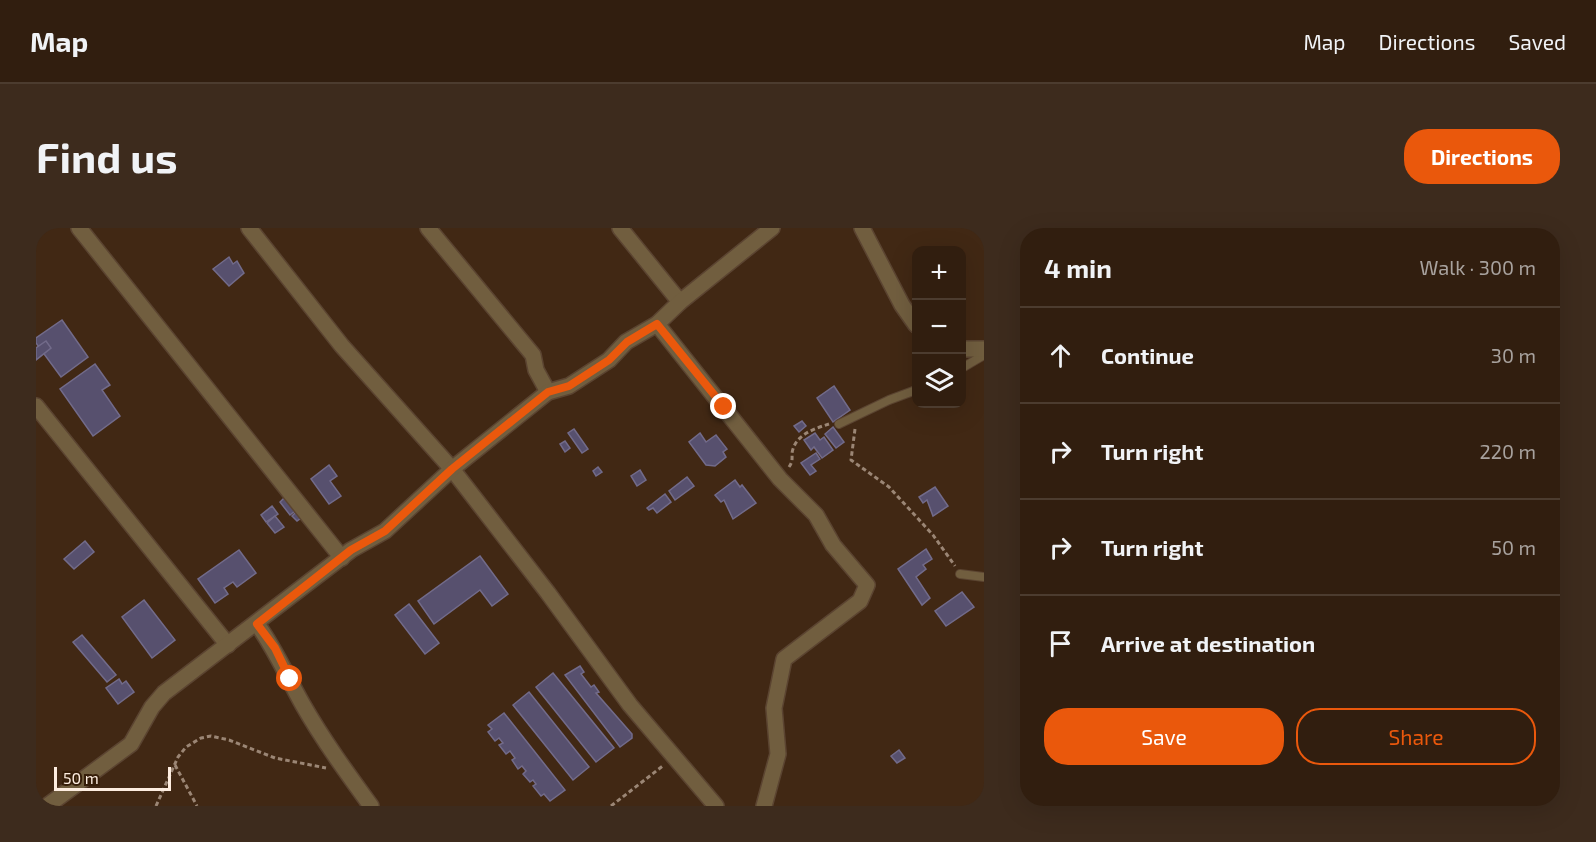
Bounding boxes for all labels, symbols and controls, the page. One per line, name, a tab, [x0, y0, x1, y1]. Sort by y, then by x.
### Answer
text: Map	[30, 24, 88, 58]
text: Map	[1303, 29, 1346, 54]
text: Directions	[1379, 29, 1475, 54]
text: Saved	[1508, 29, 1566, 54]
button: Directions	[1404, 129, 1560, 184]
text: Find us	[36, 131, 178, 181]
map controls	[912, 246, 966, 408]
button: +	[912, 246, 966, 300]
text: 4 min	[1044, 252, 1112, 283]
text: Walk · 300 m	[1420, 255, 1536, 279]
button: −	[912, 300, 966, 354]
icon: ahead	[1044, 339, 1077, 372]
text: Continue	[1101, 342, 1194, 368]
text: 30 m	[1491, 343, 1536, 367]
button: layers	[912, 354, 966, 408]
route end	[710, 393, 736, 419]
icon: right	[1044, 435, 1077, 468]
text: Turn right	[1101, 438, 1203, 464]
text: 220 m	[1479, 439, 1536, 463]
icon: right	[1044, 531, 1077, 564]
text: Turn right	[1101, 534, 1203, 560]
text: 50 m	[1491, 535, 1536, 559]
icon: arrive	[1044, 627, 1077, 660]
text: Arrive at destination	[1101, 630, 1315, 656]
route start	[276, 665, 302, 691]
button: Save	[1044, 708, 1284, 765]
button: Share	[1296, 708, 1536, 765]
scale bar	[54, 764, 171, 792]
text: 50 m	[63, 768, 99, 787]

